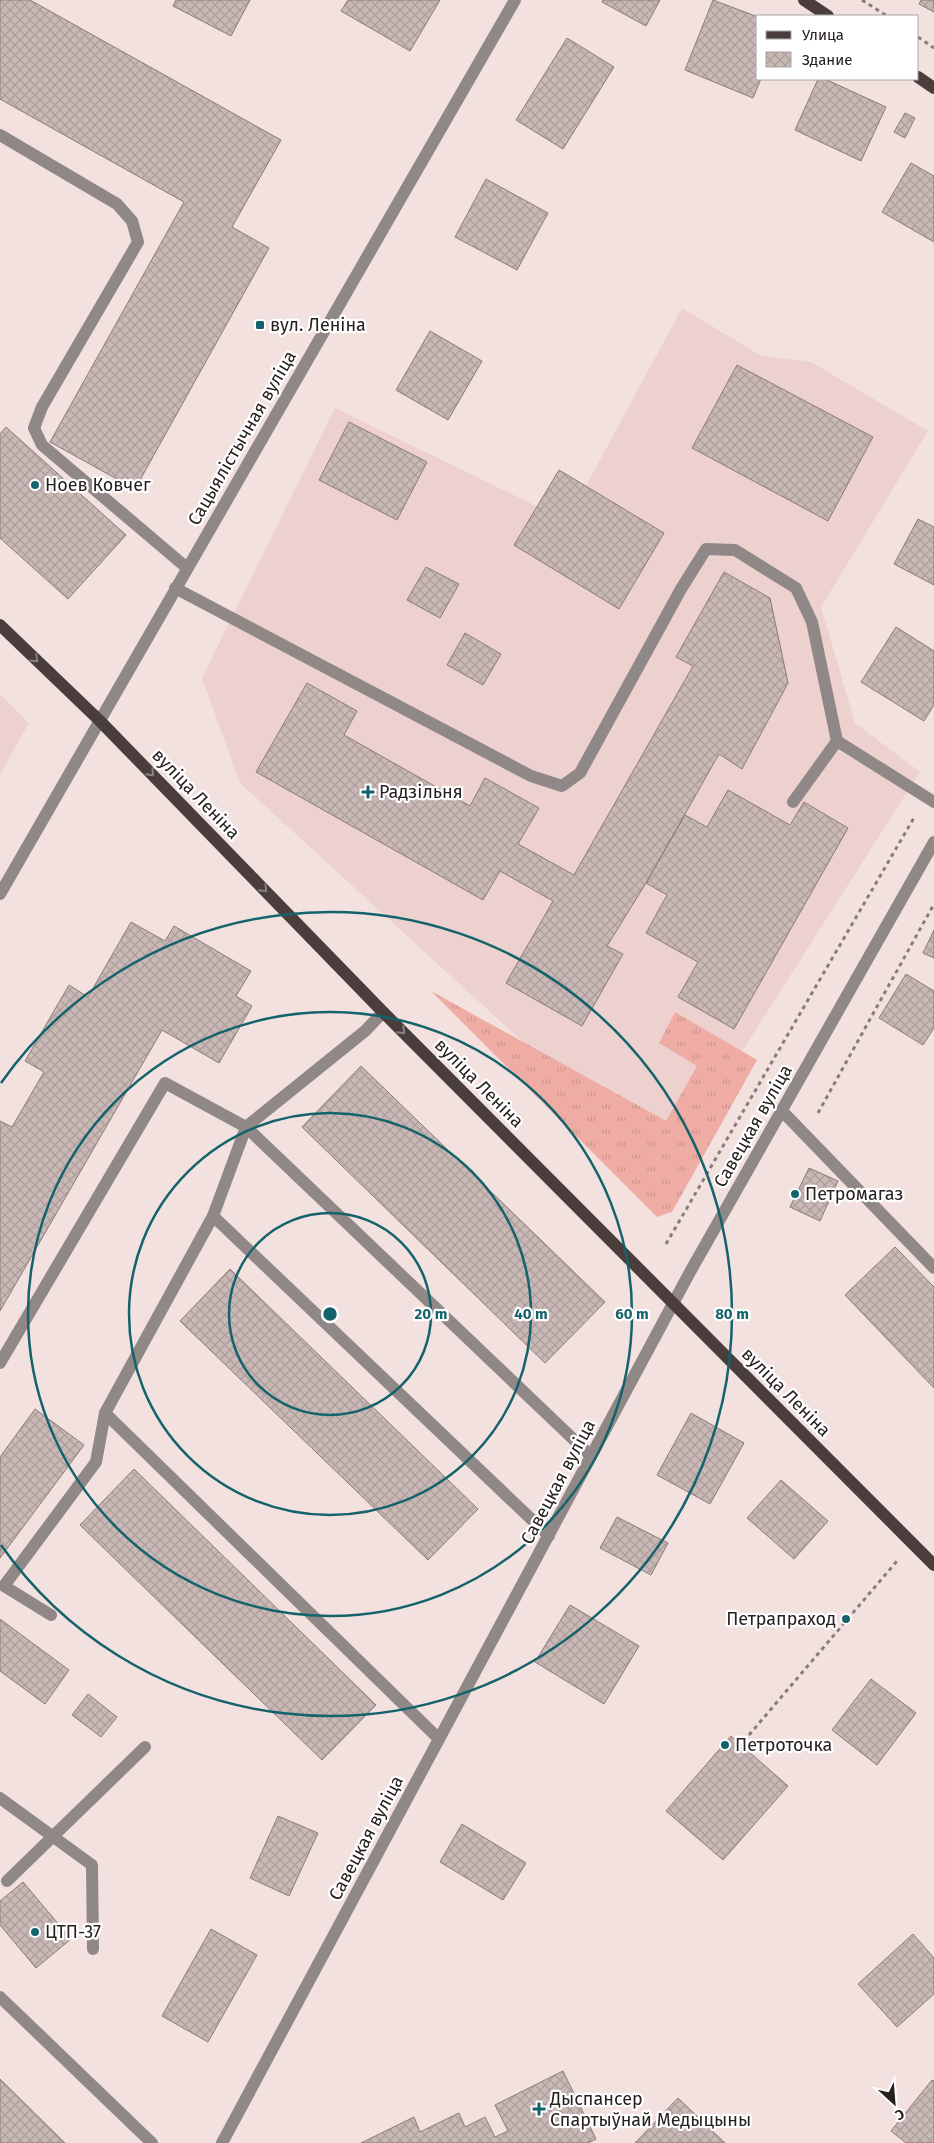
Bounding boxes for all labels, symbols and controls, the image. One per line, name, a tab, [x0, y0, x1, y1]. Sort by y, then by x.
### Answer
legend	[756, 15, 919, 80]
text: Улица	[802, 26, 844, 44]
text: Здание	[802, 51, 852, 69]
place label: вул. Леніна	[270, 314, 366, 336]
marker: вул. Леніна	[254, 319, 266, 331]
street label: Сацыялістычная вуліца	[183, 347, 301, 529]
place label: Ноев Ковчег	[45, 474, 151, 496]
marker: Ноев Ковчег	[29, 479, 41, 491]
one-way arrow	[30, 653, 39, 662]
street label: вуліца Леніна	[147, 744, 245, 844]
one-way arrow	[145, 767, 154, 776]
place label: Радзільня	[379, 781, 463, 803]
marker: Радзільня	[361, 785, 375, 799]
one-way arrow	[258, 884, 267, 893]
one-way arrow	[396, 1025, 405, 1034]
street label: вуліца Леніна	[430, 1034, 528, 1132]
street label: Савецкая вуліца	[709, 1061, 797, 1191]
place label: Петромагаз	[805, 1183, 904, 1205]
marker: Петромагаз	[789, 1188, 801, 1200]
centre of rings	[321, 1305, 339, 1323]
text: 20 m	[415, 1305, 447, 1323]
text: 40 m	[514, 1305, 548, 1323]
text: 60 m	[615, 1305, 649, 1323]
text: 80 m	[715, 1305, 749, 1323]
street label: вуліца Леніна	[737, 1343, 835, 1441]
street label: Савецкая вуліца	[516, 1416, 600, 1548]
place label: Петрапраход	[726, 1608, 836, 1630]
marker: Петрапраход	[840, 1613, 852, 1625]
place label: Петроточка	[735, 1734, 832, 1756]
marker: Петроточка	[719, 1739, 731, 1751]
street label: Савецкая вуліца	[324, 1772, 408, 1904]
place label: ЦТП-37	[45, 1921, 101, 1943]
marker: ЦТП-37	[29, 1926, 41, 1938]
north arrow	[869, 2078, 919, 2128]
place label: Дыспансер Спартыўнай Медыцыны	[549, 2088, 751, 2131]
marker: Дыспансер Спартыўнай Медыцыны	[532, 2102, 546, 2116]
text: С	[892, 2105, 907, 2124]

